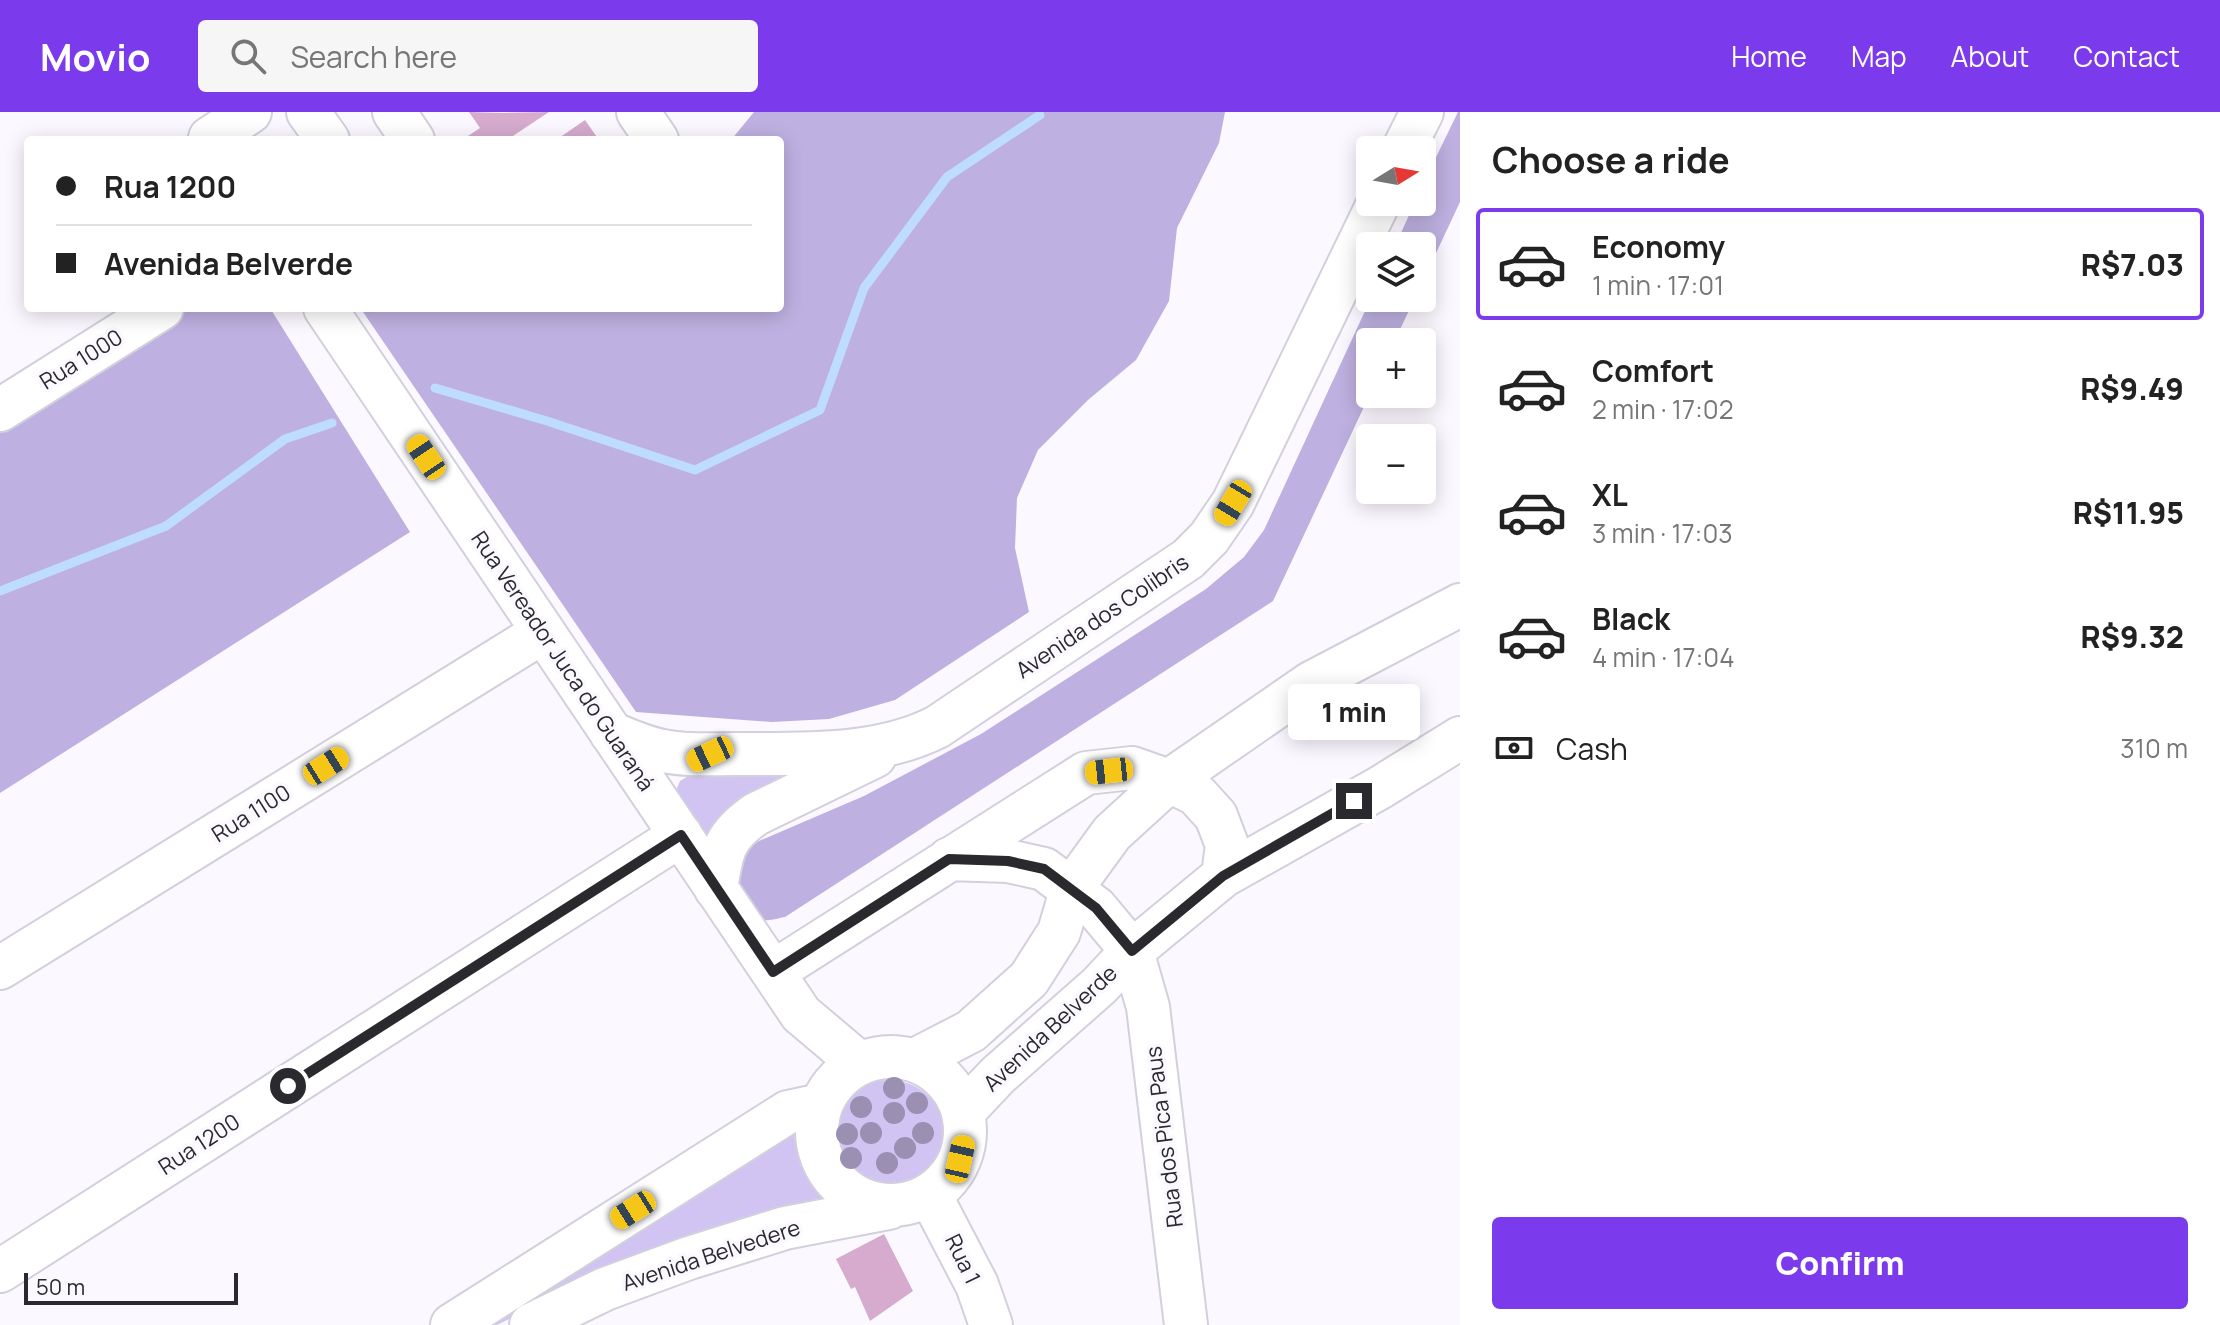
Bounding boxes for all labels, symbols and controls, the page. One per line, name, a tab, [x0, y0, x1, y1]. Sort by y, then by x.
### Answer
search box	[198, 20, 758, 92]
text: Movio	[40, 30, 150, 82]
icon: search	[226, 34, 270, 78]
text: Search here	[290, 36, 457, 77]
text: Home	[1731, 37, 1807, 75]
text: Map	[1851, 37, 1907, 75]
text: About	[1951, 37, 2029, 75]
text: Contact	[2073, 37, 2180, 75]
text: Choose a ride	[1492, 135, 1730, 184]
north arrow	[1356, 136, 1436, 216]
map controls	[1356, 136, 1436, 504]
text: Rua 1200	[104, 166, 236, 207]
text: Economy	[1592, 226, 1725, 267]
icon: car	[1496, 228, 1568, 300]
button: layers	[1356, 232, 1436, 312]
text: Avenida Belverde	[104, 243, 353, 284]
text: R$7.03	[2081, 244, 2184, 285]
text: 1 min · 17:01	[1592, 267, 1724, 303]
street label: Rua 1000	[34, 322, 128, 396]
button: +	[1356, 328, 1436, 408]
text: Comfort	[1592, 350, 1714, 391]
icon: car	[1496, 352, 1568, 424]
text: R$9.49	[2080, 368, 2184, 409]
text: 2 min · 17:02	[1592, 391, 1734, 427]
button: −	[1356, 424, 1436, 504]
car	[403, 430, 449, 484]
text: XL	[1592, 474, 1628, 515]
car	[1210, 476, 1256, 530]
icon: car	[1496, 476, 1568, 548]
text: R$11.95	[2073, 492, 2184, 533]
text: 3 min · 17:03	[1592, 515, 1733, 551]
street label: Rua Vereador Juca do Guaraná	[465, 525, 661, 797]
street label: Avenida dos Colibris	[1010, 547, 1194, 685]
text: Black	[1592, 598, 1670, 639]
icon: car	[1496, 600, 1568, 672]
text: R$9.32	[2081, 616, 2184, 657]
text: 4 min · 17:04	[1592, 639, 1735, 675]
callout: 1 min	[1288, 685, 1420, 741]
text: 1 min	[1321, 694, 1387, 730]
icon: cash	[1492, 726, 1536, 770]
text: Cash	[1556, 728, 1628, 769]
text: 310 m	[2120, 730, 2188, 766]
car	[683, 733, 737, 775]
car	[299, 743, 353, 789]
car	[1084, 757, 1134, 785]
street label: Rua 1100	[206, 777, 296, 849]
route end	[1336, 783, 1372, 819]
street label: Avenida Belverde	[977, 958, 1124, 1098]
street label: Rua dos Pica Paus	[1138, 1045, 1190, 1229]
route start	[270, 1068, 306, 1104]
street label: Rua 1200	[152, 1106, 246, 1182]
car	[943, 1133, 977, 1185]
car	[606, 1187, 660, 1233]
street label: Avenida Belvedere	[618, 1212, 804, 1298]
button: Confirm	[1492, 1217, 2188, 1309]
street label: Rua 1	[938, 1229, 988, 1289]
scale bar	[24, 1269, 238, 1305]
text: 50 m	[36, 1272, 85, 1302]

